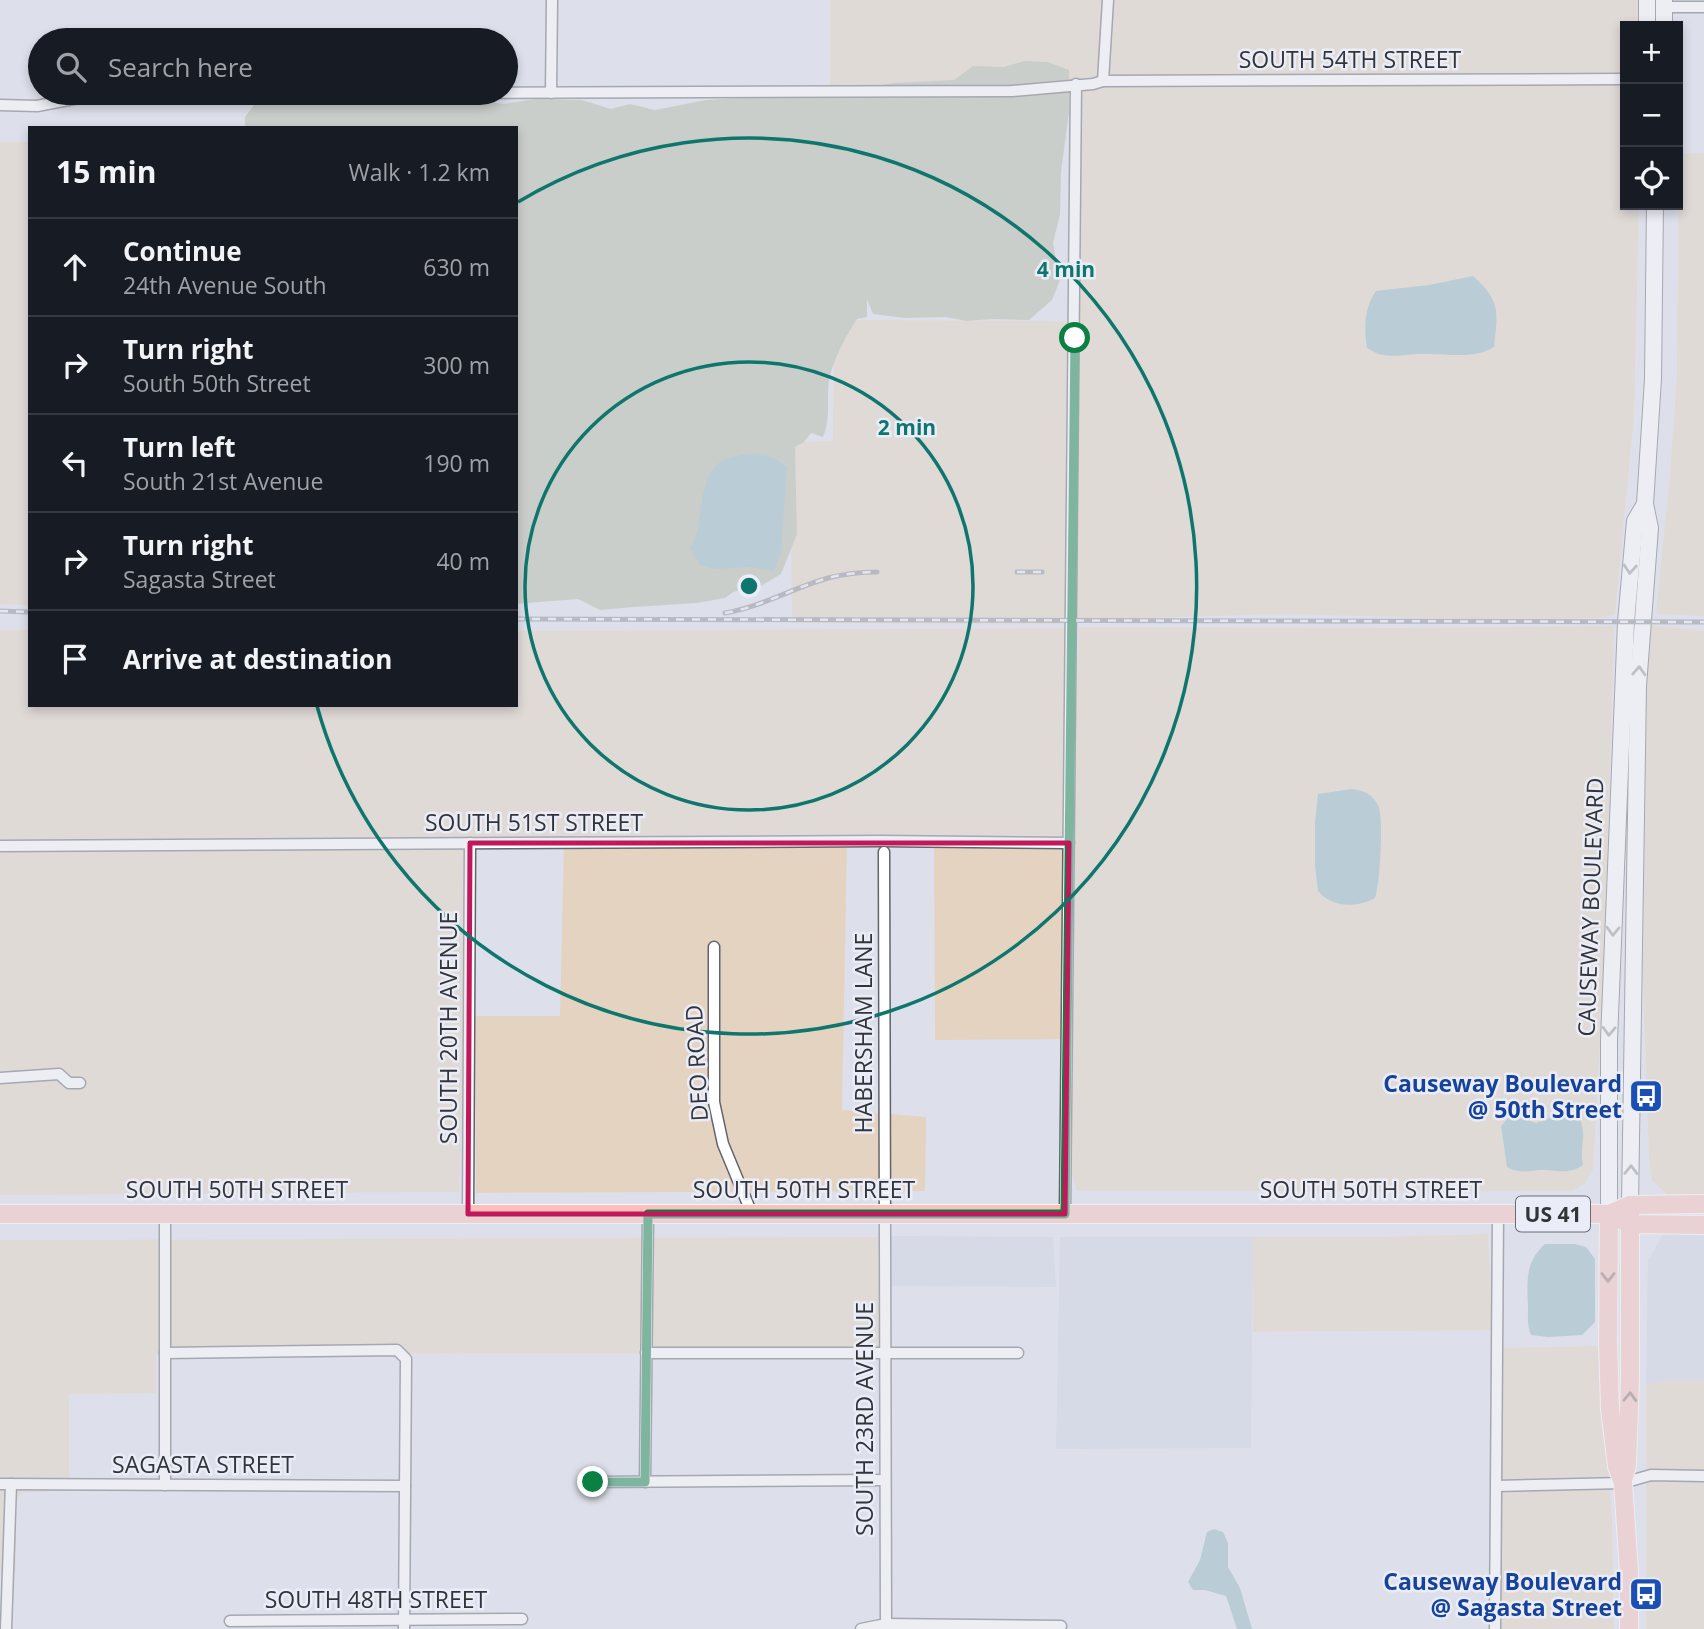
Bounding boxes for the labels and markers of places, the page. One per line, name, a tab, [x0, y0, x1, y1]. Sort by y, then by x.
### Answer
centre of rings	[737, 574, 761, 598]
place label: Causeway Boulevard @ 50th Street	[1383, 1067, 1622, 1125]
bus stop icon: Causeway Boulevard @ 50th Street	[1627, 1077, 1665, 1115]
place label: Causeway Boulevard @ Sagasta Street	[1383, 1565, 1622, 1623]
bus stop icon: Causeway Boulevard @ Sagasta Street	[1627, 1575, 1665, 1613]

